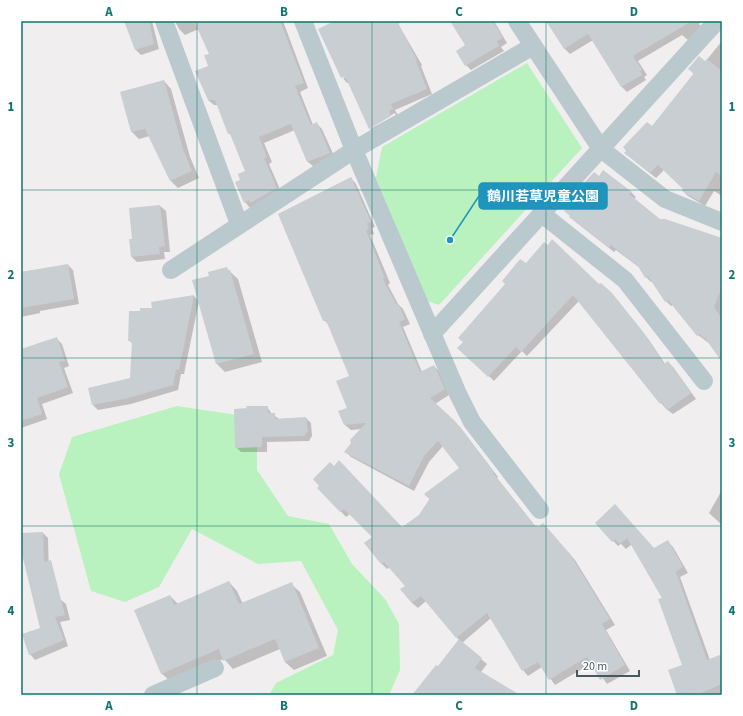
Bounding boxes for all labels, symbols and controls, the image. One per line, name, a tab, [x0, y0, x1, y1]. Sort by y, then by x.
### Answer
text: A	[104, 3, 113, 21]
text: B	[280, 3, 288, 21]
text: C	[455, 3, 463, 21]
text: D	[630, 3, 638, 21]
text: 1	[8, 98, 15, 116]
text: 1	[729, 98, 736, 116]
callout: 鶴川若草児童公園	[479, 183, 607, 209]
text: 鶴川若草児童公園	[487, 187, 599, 207]
text: 2	[8, 266, 15, 284]
text: 2	[729, 266, 736, 284]
text: 3	[8, 434, 15, 452]
text: 3	[729, 434, 736, 452]
text: 4	[8, 602, 15, 620]
text: 4	[729, 602, 736, 620]
scale bar	[577, 652, 639, 678]
text: 20 m	[583, 658, 607, 675]
text: A	[104, 697, 113, 715]
text: B	[280, 697, 288, 715]
text: C	[455, 697, 463, 715]
text: D	[630, 697, 638, 715]

